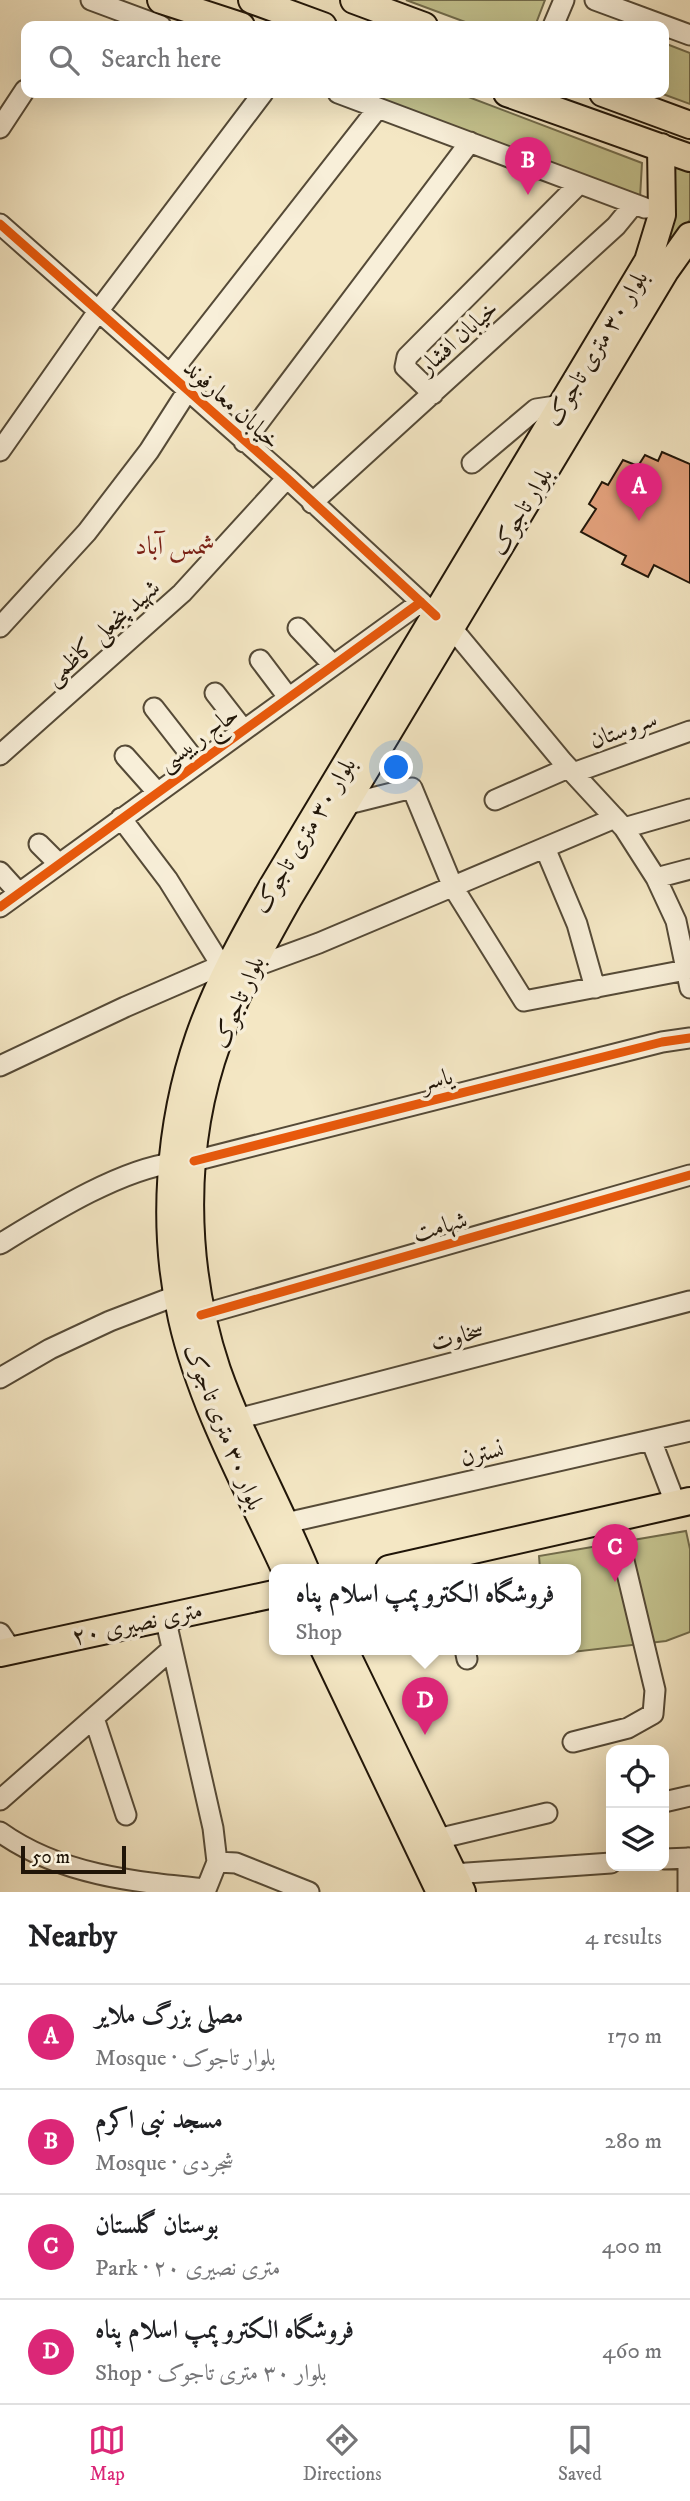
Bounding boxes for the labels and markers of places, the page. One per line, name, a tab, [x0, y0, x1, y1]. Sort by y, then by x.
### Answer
pin: B	[505, 137, 551, 195]
pin: A	[616, 463, 662, 521]
pin: C	[592, 1524, 638, 1582]
pin: D	[402, 1677, 448, 1735]

